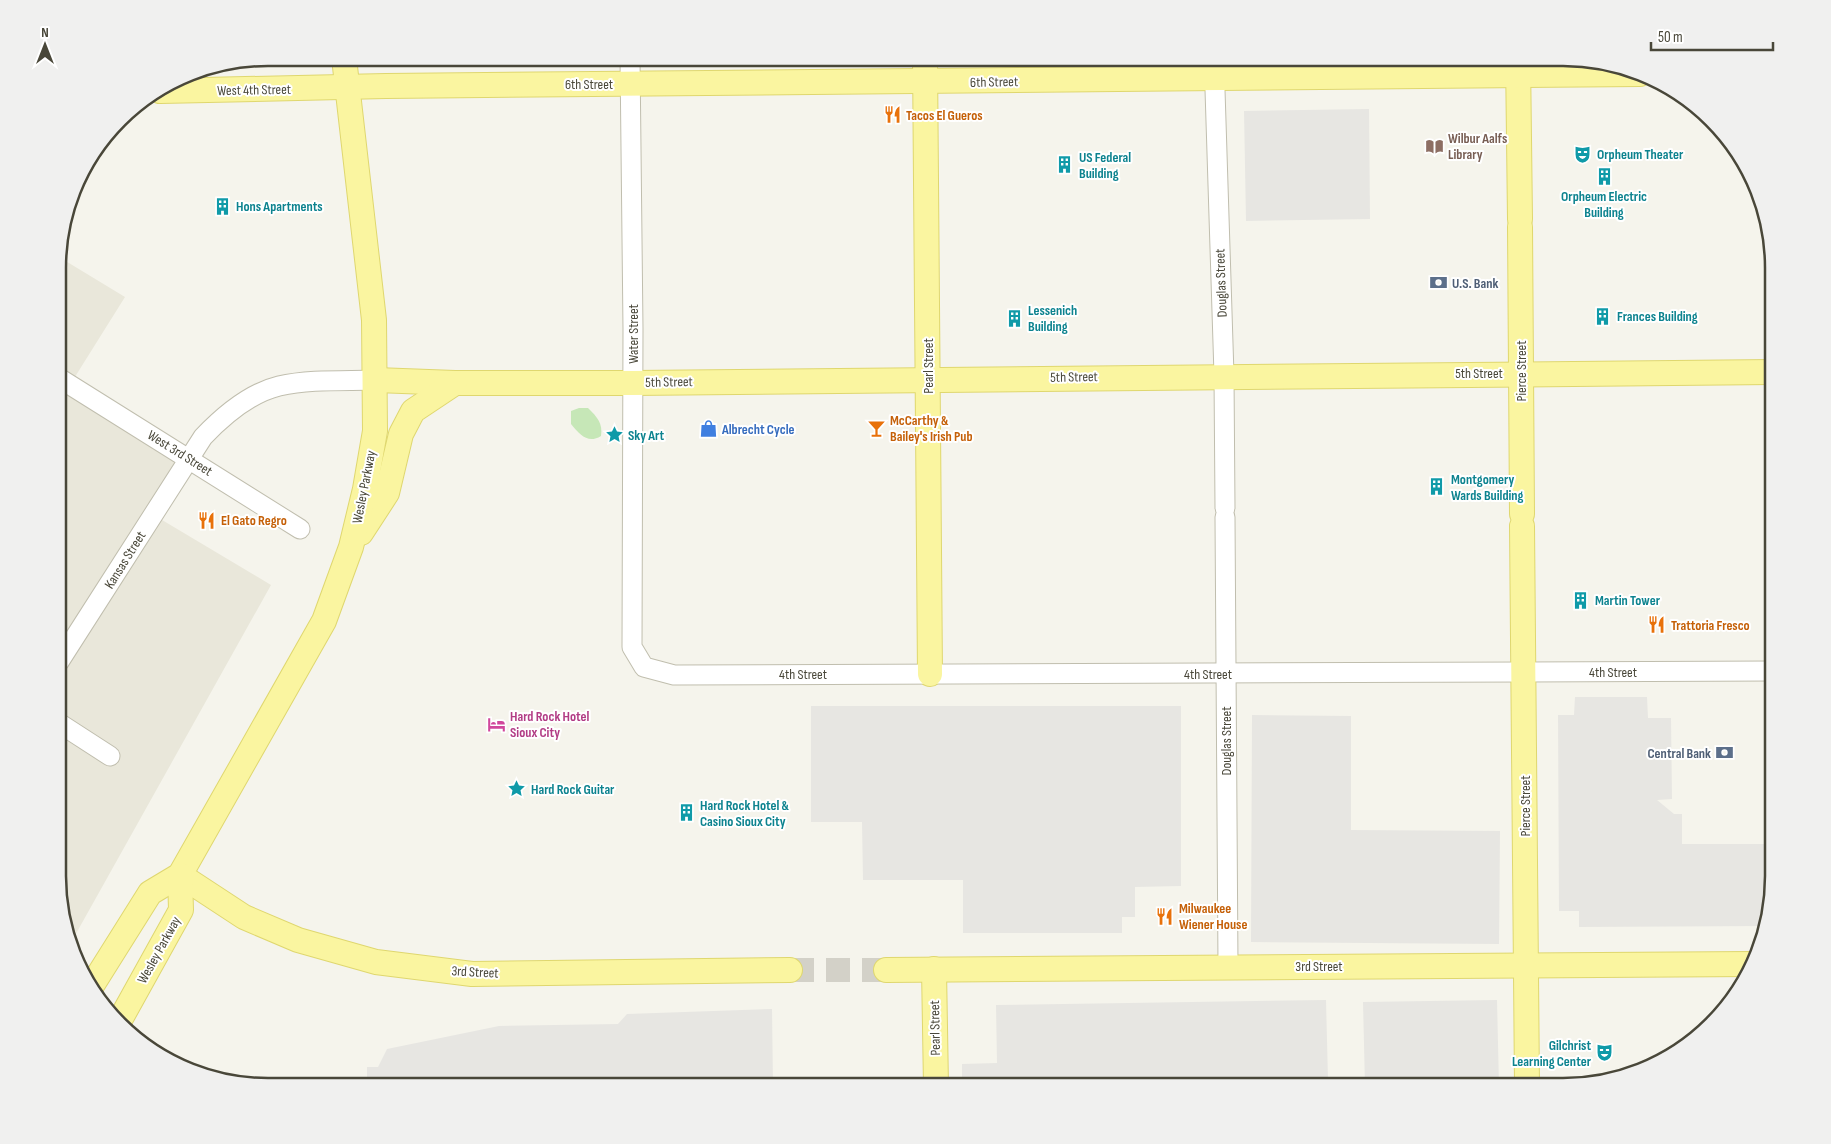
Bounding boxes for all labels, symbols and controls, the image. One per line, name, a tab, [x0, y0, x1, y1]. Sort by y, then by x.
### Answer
north arrow	[20, 20, 70, 70]
scale bar	[1651, 20, 1774, 52]
text: N	[41, 24, 49, 41]
text: 50 m	[1658, 28, 1683, 47]
street label: 6th Street	[970, 73, 1018, 91]
street label: 6th Street	[565, 76, 613, 93]
street label: West 4th Street	[217, 81, 291, 99]
restaurant icon: Tacos El Gueros	[882, 105, 902, 125]
place label: Tacos El Gueros	[906, 107, 983, 124]
place label: Wilbur Aalfs Library	[1448, 130, 1507, 163]
library icon: Wilbur Aalfs Library	[1424, 136, 1444, 156]
theatre icon: Orpheum Theater	[1573, 144, 1593, 164]
place label: Orpheum Theater	[1597, 146, 1684, 163]
place label: US Federal Building	[1079, 149, 1131, 182]
building icon: US Federal Building	[1055, 155, 1075, 175]
building icon: Orpheum Electric Building	[1594, 166, 1614, 186]
place label: Orpheum Electric Building	[1561, 188, 1647, 221]
building icon: Hons Apartments	[212, 196, 232, 216]
place label: Hons Apartments	[236, 198, 323, 215]
street label: Douglas Street	[1211, 248, 1231, 318]
bank icon: U.S. Bank	[1428, 273, 1448, 293]
place label: U.S. Bank	[1452, 275, 1499, 292]
place label: Lessenich Building	[1028, 302, 1077, 335]
street label: Water Street	[625, 304, 642, 364]
building icon: Frances Building	[1593, 306, 1613, 326]
building icon: Lessenich Building	[1004, 308, 1024, 328]
place label: Frances Building	[1617, 308, 1698, 325]
street label: Pearl Street	[920, 338, 937, 394]
street label: Pierce Street	[1513, 341, 1530, 401]
street label: 5th Street	[1455, 365, 1503, 382]
street label: 5th Street	[1050, 368, 1098, 386]
street label: 5th Street	[645, 373, 693, 391]
place label: McCarthy & Bailey's Irish Pub	[890, 412, 973, 445]
bar icon: McCarthy & Bailey's Irish Pub	[866, 418, 886, 438]
shop icon: Albrecht Cycle	[698, 419, 718, 439]
place label: Albrecht Cycle	[721, 421, 794, 438]
place icon: Sky Art	[604, 425, 624, 445]
street label: West 3rd Street	[144, 426, 216, 480]
place label: Sky Art	[628, 427, 665, 444]
street label: Wesley Parkway	[349, 448, 380, 525]
place label: Montgomery Wards Building	[1451, 471, 1524, 504]
building icon: Montgomery Wards Building	[1427, 477, 1447, 497]
restaurant icon: El Gato Regro	[197, 510, 217, 530]
place label: El Gato Regro	[221, 512, 287, 529]
street label: Kansas Street	[101, 528, 149, 592]
building icon: Martin Tower	[1571, 590, 1591, 610]
place label: Martin Tower	[1595, 592, 1661, 609]
restaurant icon: Trattoria Fresco	[1647, 615, 1667, 635]
place label: Trattoria Fresco	[1671, 617, 1750, 634]
street label: 4th Street	[1589, 664, 1637, 681]
street label: 4th Street	[779, 666, 827, 683]
street label: 4th Street	[1184, 666, 1232, 683]
street label: Douglas Street	[1218, 707, 1235, 775]
place label: Hard Rock Hotel Sioux City	[510, 708, 590, 741]
hotel icon: Hard Rock Hotel Sioux City	[486, 714, 506, 734]
bank icon: Central Bank	[1715, 743, 1735, 763]
place label: Central Bank	[1648, 745, 1711, 762]
street label: Pierce Street	[1517, 776, 1534, 836]
place icon: Hard Rock Guitar	[507, 779, 527, 799]
place label: Hard Rock Guitar	[531, 781, 615, 798]
place label: Hard Rock Hotel & Casino Sioux City	[700, 797, 790, 830]
building icon: Hard Rock Hotel & Casino Sioux City	[676, 803, 696, 823]
place label: Milwaukee Wiener House	[1179, 900, 1247, 933]
restaurant icon: Milwaukee Wiener House	[1155, 906, 1175, 926]
street label: Wesley Parkway	[134, 913, 185, 987]
street label: 3rd Street	[1295, 958, 1343, 975]
street label: 3rd Street	[451, 962, 499, 982]
street label: Pearl Street	[926, 1000, 944, 1056]
place label: Gilchrist Learning Center	[1512, 1037, 1592, 1070]
theatre icon: Gilchrist Learning Center	[1595, 1043, 1615, 1063]

